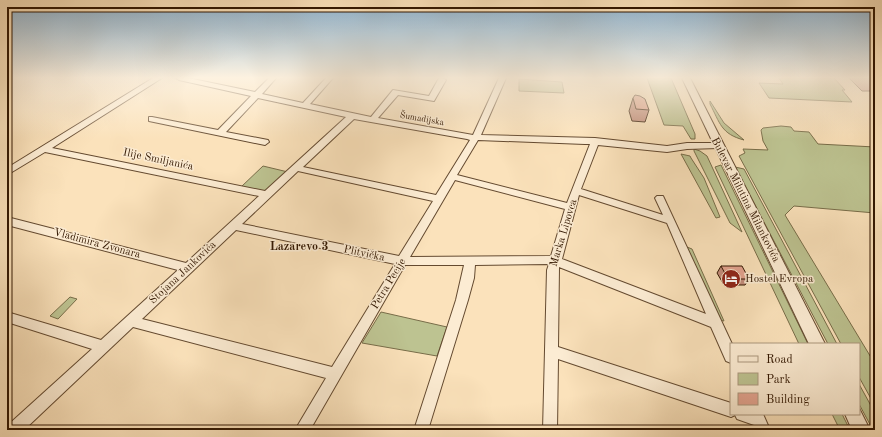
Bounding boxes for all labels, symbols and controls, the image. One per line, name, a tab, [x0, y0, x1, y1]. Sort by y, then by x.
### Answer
street label: Šumadijska	[399, 110, 446, 127]
street label: Bulevar Milutina Milankovića	[709, 136, 782, 265]
street label: Ilije Smiljanića	[122, 147, 195, 173]
street label: Marka Lipovca	[549, 197, 580, 268]
street label: Vladimira Zvonara	[52, 227, 142, 261]
street label: Stojana Jankovića	[148, 239, 219, 307]
district label: Lazarevo 3	[270, 241, 328, 253]
street label: Plitvička	[342, 244, 386, 264]
street label: Petra Pecije	[370, 257, 408, 311]
hotel icon: Hostel Evropa	[720, 268, 742, 290]
place label: Hostel Evropa	[745, 274, 814, 285]
legend	[730, 343, 860, 415]
text: Road	[766, 354, 793, 366]
text: Park	[766, 374, 791, 386]
text: Building	[766, 394, 810, 406]

